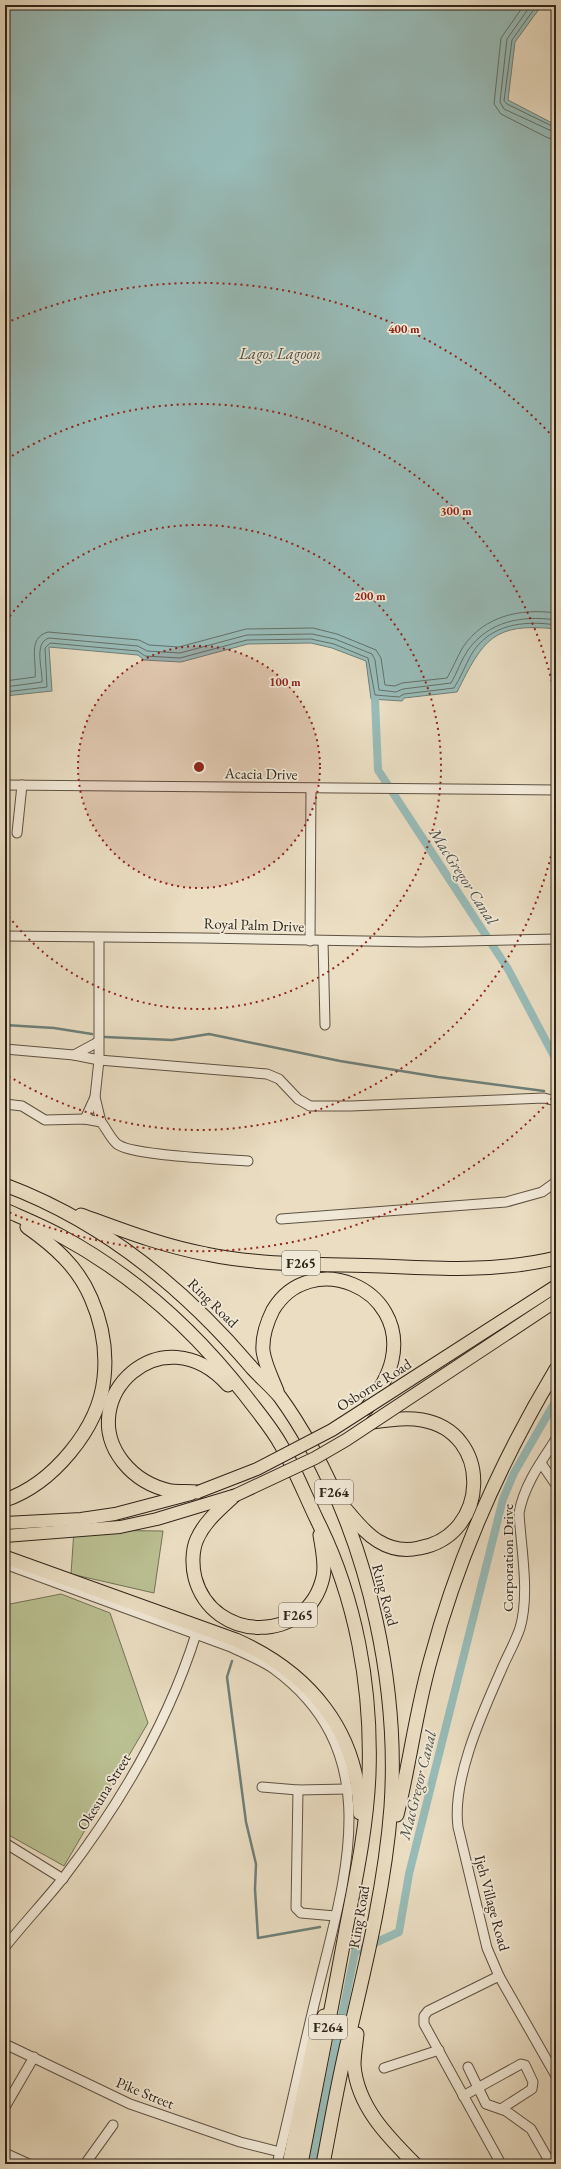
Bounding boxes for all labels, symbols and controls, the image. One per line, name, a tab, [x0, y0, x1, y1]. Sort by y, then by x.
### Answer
text: 400 m	[388, 321, 420, 337]
water label: Lagos Lagoon	[238, 343, 321, 364]
text: 300 m	[440, 503, 472, 519]
text: 200 m	[354, 588, 386, 604]
text: 100 m	[269, 674, 301, 690]
centre of rings	[192, 760, 206, 774]
street label: Acacia Drive	[223, 763, 298, 784]
water label: MacGregor Canal	[424, 823, 503, 929]
street label: Royal Palm Drive	[203, 913, 305, 936]
road number: F265	[282, 1251, 320, 1275]
street label: Ring Road	[184, 1274, 243, 1332]
street label: Osborne Road	[333, 1354, 415, 1415]
road number: F264	[315, 1480, 353, 1504]
street label: Corporation Drive	[498, 1504, 517, 1612]
street label: Ring Road	[368, 1562, 403, 1628]
road number: F265	[279, 1603, 317, 1627]
water label: MacGregor Canal	[394, 1728, 441, 1843]
street label: Okesuna Street	[72, 1750, 135, 1834]
street label: Ijeh Village Road	[471, 1853, 515, 1953]
street label: Ring Road	[344, 1884, 373, 1950]
road number: F264	[309, 2015, 347, 2039]
street label: Pike Street	[113, 2072, 177, 2113]

